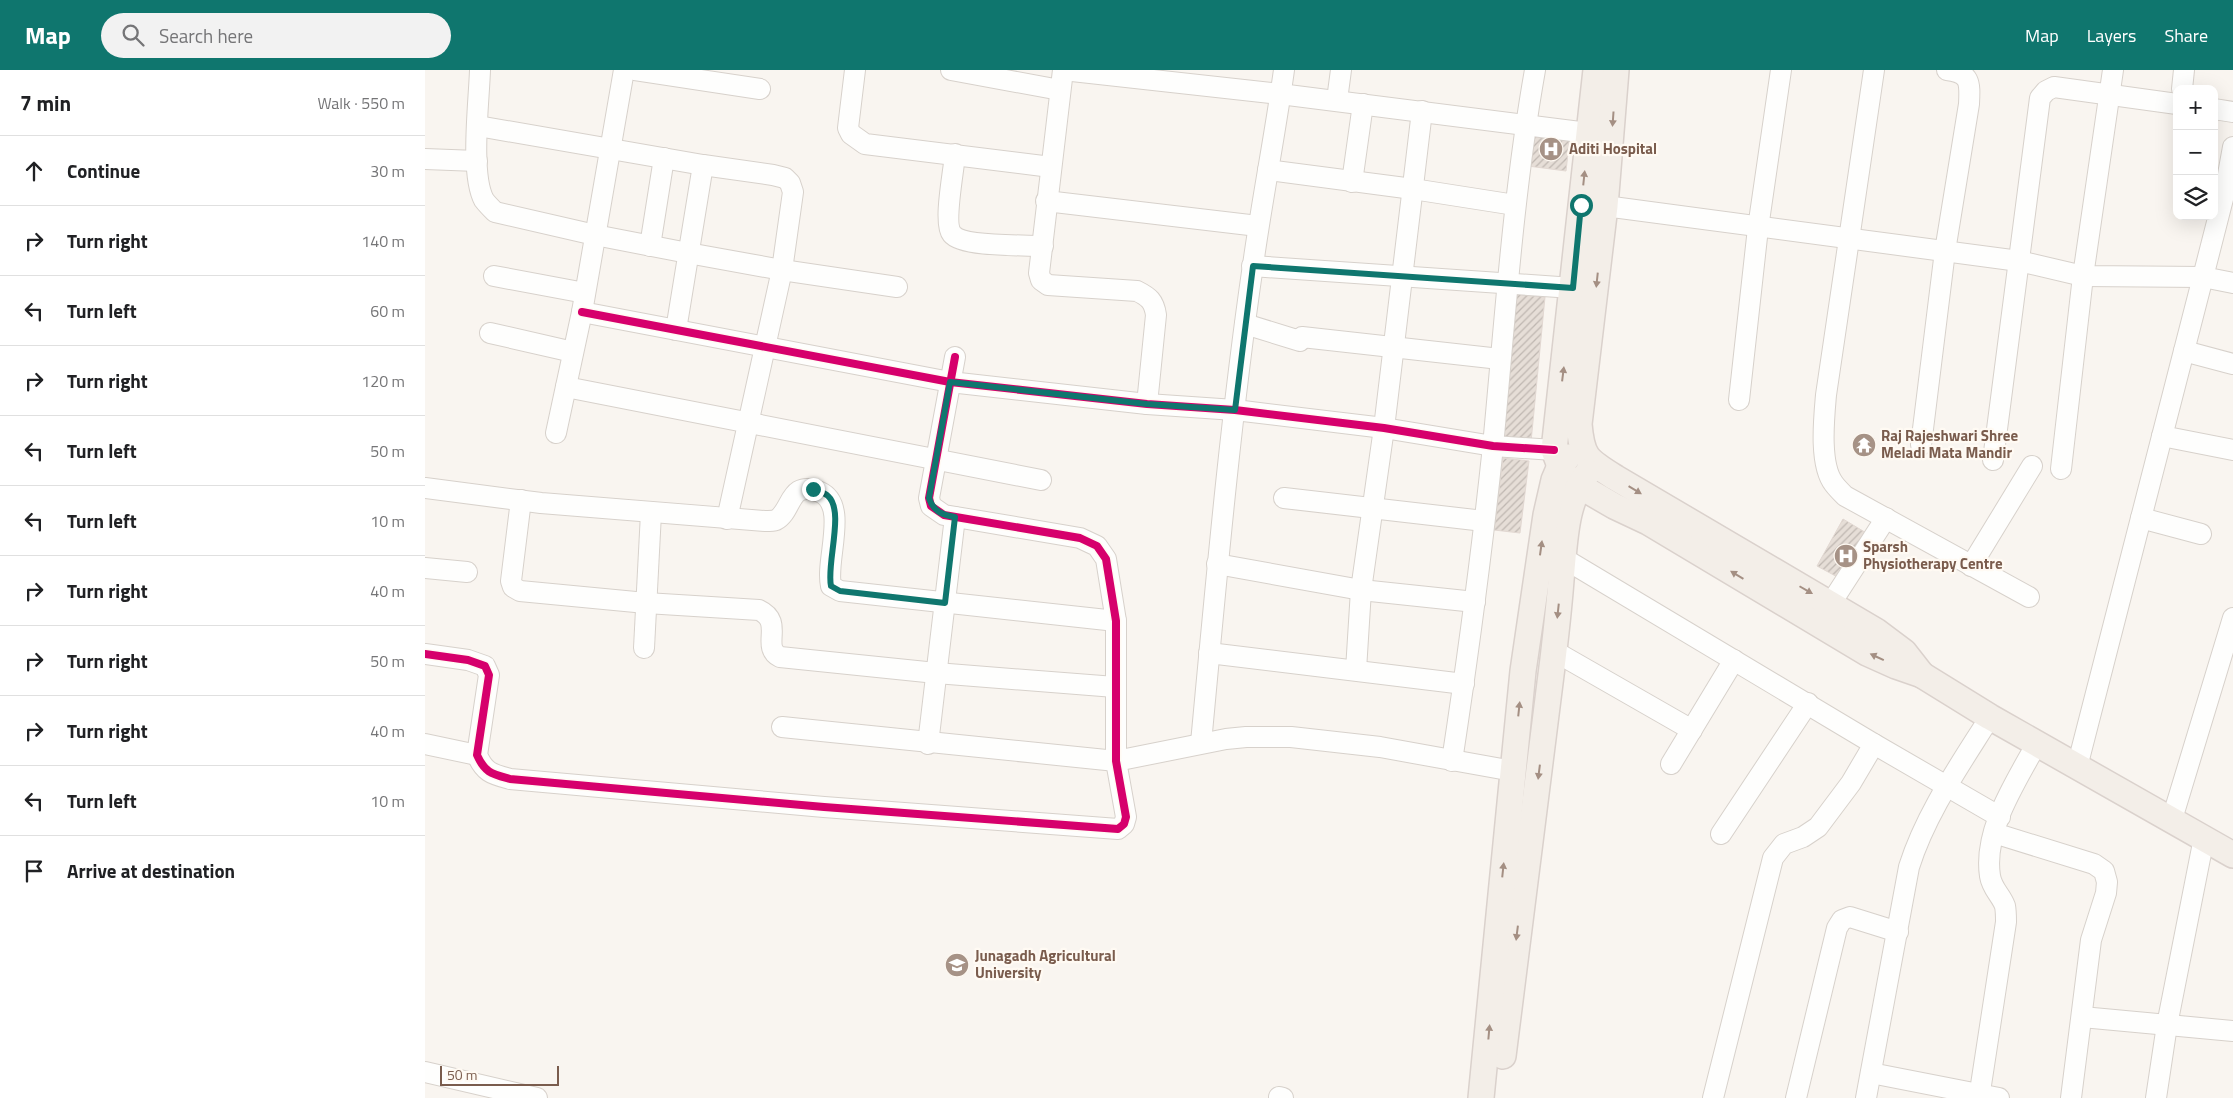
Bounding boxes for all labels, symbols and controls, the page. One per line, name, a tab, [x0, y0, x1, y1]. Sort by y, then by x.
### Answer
search box	[101, 13, 451, 58]
text: Map	[25, 17, 71, 53]
icon: search	[119, 21, 147, 49]
text: Search here	[159, 21, 253, 50]
text: Map	[2025, 22, 2059, 49]
text: Layers	[2087, 22, 2136, 49]
text: Share	[2164, 22, 2208, 49]
map controls	[2173, 85, 2218, 220]
button: +	[2173, 85, 2218, 130]
text: 7 min	[20, 87, 71, 119]
text: Walk · 550 m	[317, 91, 405, 115]
one-way arrow	[1608, 111, 1616, 127]
button: −	[2173, 130, 2218, 175]
hospital icon: Aditi Hospital	[1538, 136, 1564, 162]
place label: Aditi Hospital	[1569, 137, 1657, 160]
text: Continue	[67, 156, 140, 185]
icon: ahead	[20, 157, 48, 185]
text: 30 m	[370, 159, 405, 183]
one-way arrow	[1580, 170, 1588, 186]
button: layers	[2173, 175, 2218, 220]
route start	[1570, 194, 1593, 217]
text: Turn right	[67, 226, 148, 255]
icon: right	[20, 227, 48, 255]
text: 140 m	[361, 229, 405, 253]
one-way arrow	[1593, 273, 1601, 289]
text: Turn left	[67, 296, 137, 325]
icon: left	[20, 297, 48, 325]
text: 60 m	[370, 299, 405, 323]
text: Turn right	[67, 366, 148, 395]
one-way arrow	[1559, 366, 1567, 382]
icon: right	[20, 367, 48, 395]
text: 120 m	[361, 369, 405, 393]
place label: Raj Rajeshwari Shree Meladi Mata Mandir	[1881, 424, 2018, 464]
temple icon: Raj Rajeshwari Shree Meladi Mata Mandir	[1851, 432, 1877, 458]
text: Turn left	[67, 436, 137, 465]
icon: left	[20, 437, 48, 465]
text: 50 m	[370, 439, 405, 463]
route end	[802, 478, 825, 501]
one-way arrow	[1629, 485, 1642, 494]
text: Turn left	[67, 506, 137, 535]
icon: left	[20, 507, 48, 535]
text: 10 m	[370, 509, 405, 533]
place label: Sparsh Physiotherapy Centre	[1863, 535, 2003, 575]
one-way arrow	[1538, 539, 1546, 555]
hospital icon: Sparsh Physiotherapy Centre	[1833, 543, 1859, 569]
one-way arrow	[1730, 570, 1744, 579]
text: Turn right	[67, 576, 148, 605]
icon: right	[20, 577, 48, 605]
text: 40 m	[370, 579, 405, 603]
one-way arrow	[1798, 586, 1813, 594]
one-way arrow	[1554, 603, 1562, 619]
text: Turn right	[67, 646, 148, 675]
icon: right	[20, 647, 48, 675]
text: 50 m	[370, 649, 405, 673]
one-way arrow	[1870, 653, 1884, 661]
one-way arrow	[1516, 700, 1524, 716]
text: Turn right	[67, 716, 148, 745]
icon: right	[20, 717, 48, 745]
text: 40 m	[370, 719, 405, 743]
one-way arrow	[1535, 764, 1543, 780]
text: Turn left	[67, 786, 137, 815]
icon: left	[20, 787, 48, 815]
text: 10 m	[370, 789, 405, 813]
text: Arrive at destination	[67, 856, 235, 885]
icon: arrive	[20, 857, 48, 885]
one-way arrow	[1500, 862, 1508, 878]
one-way arrow	[1513, 925, 1521, 941]
place label: Junagadh Agricultural University	[975, 944, 1116, 984]
school or university icon: Junagadh Agricultural University	[944, 952, 970, 978]
one-way arrow	[1485, 1024, 1493, 1040]
scale bar	[440, 1063, 559, 1086]
text: 50 m	[447, 1064, 477, 1085]

